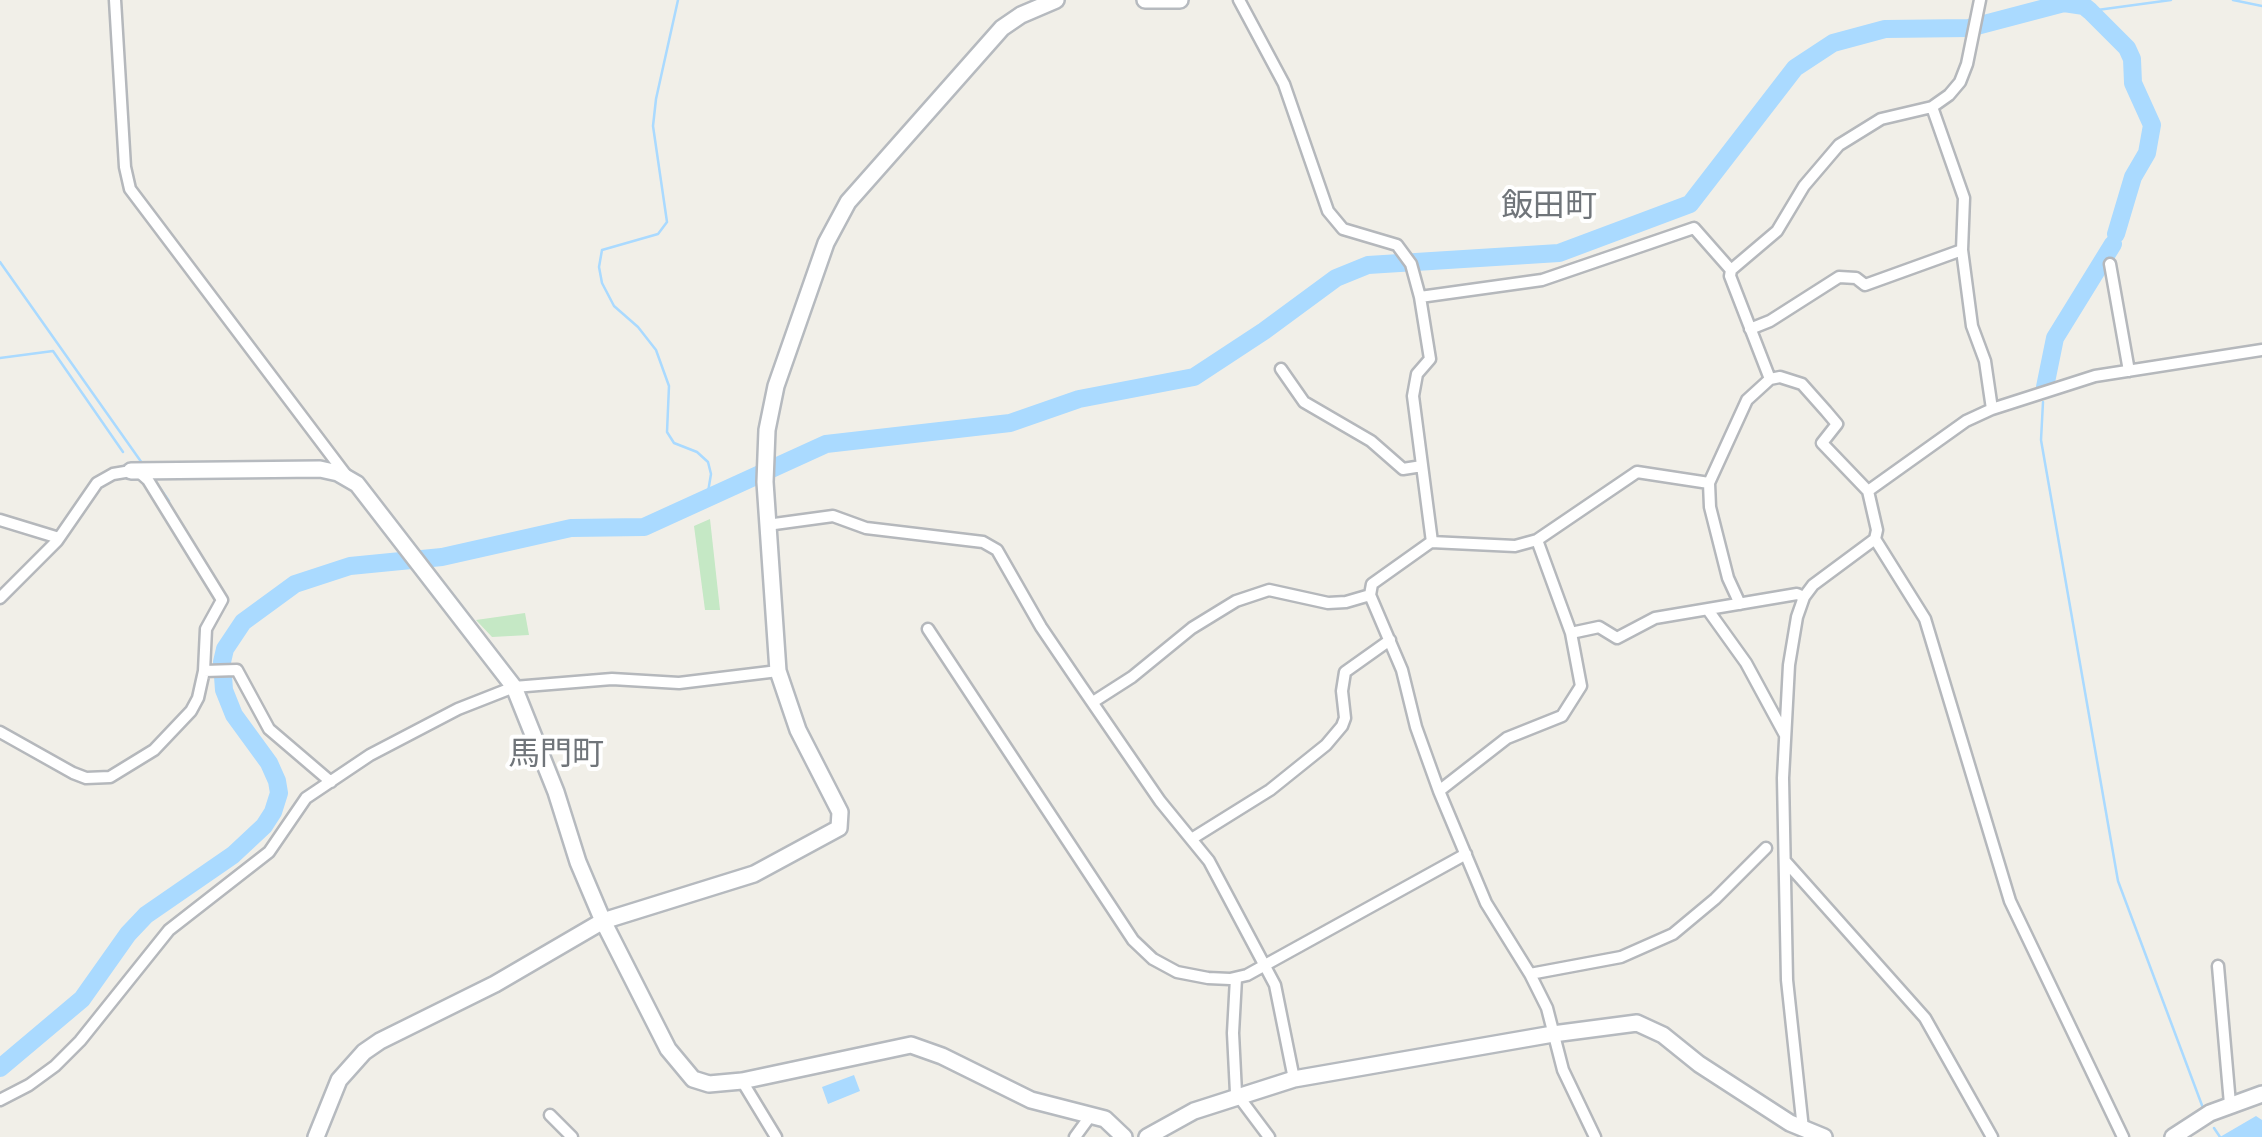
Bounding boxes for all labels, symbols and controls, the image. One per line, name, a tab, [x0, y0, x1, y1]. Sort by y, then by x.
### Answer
district label: 飯田町	[1501, 188, 1597, 226]
district label: 馬門町	[508, 736, 604, 774]

